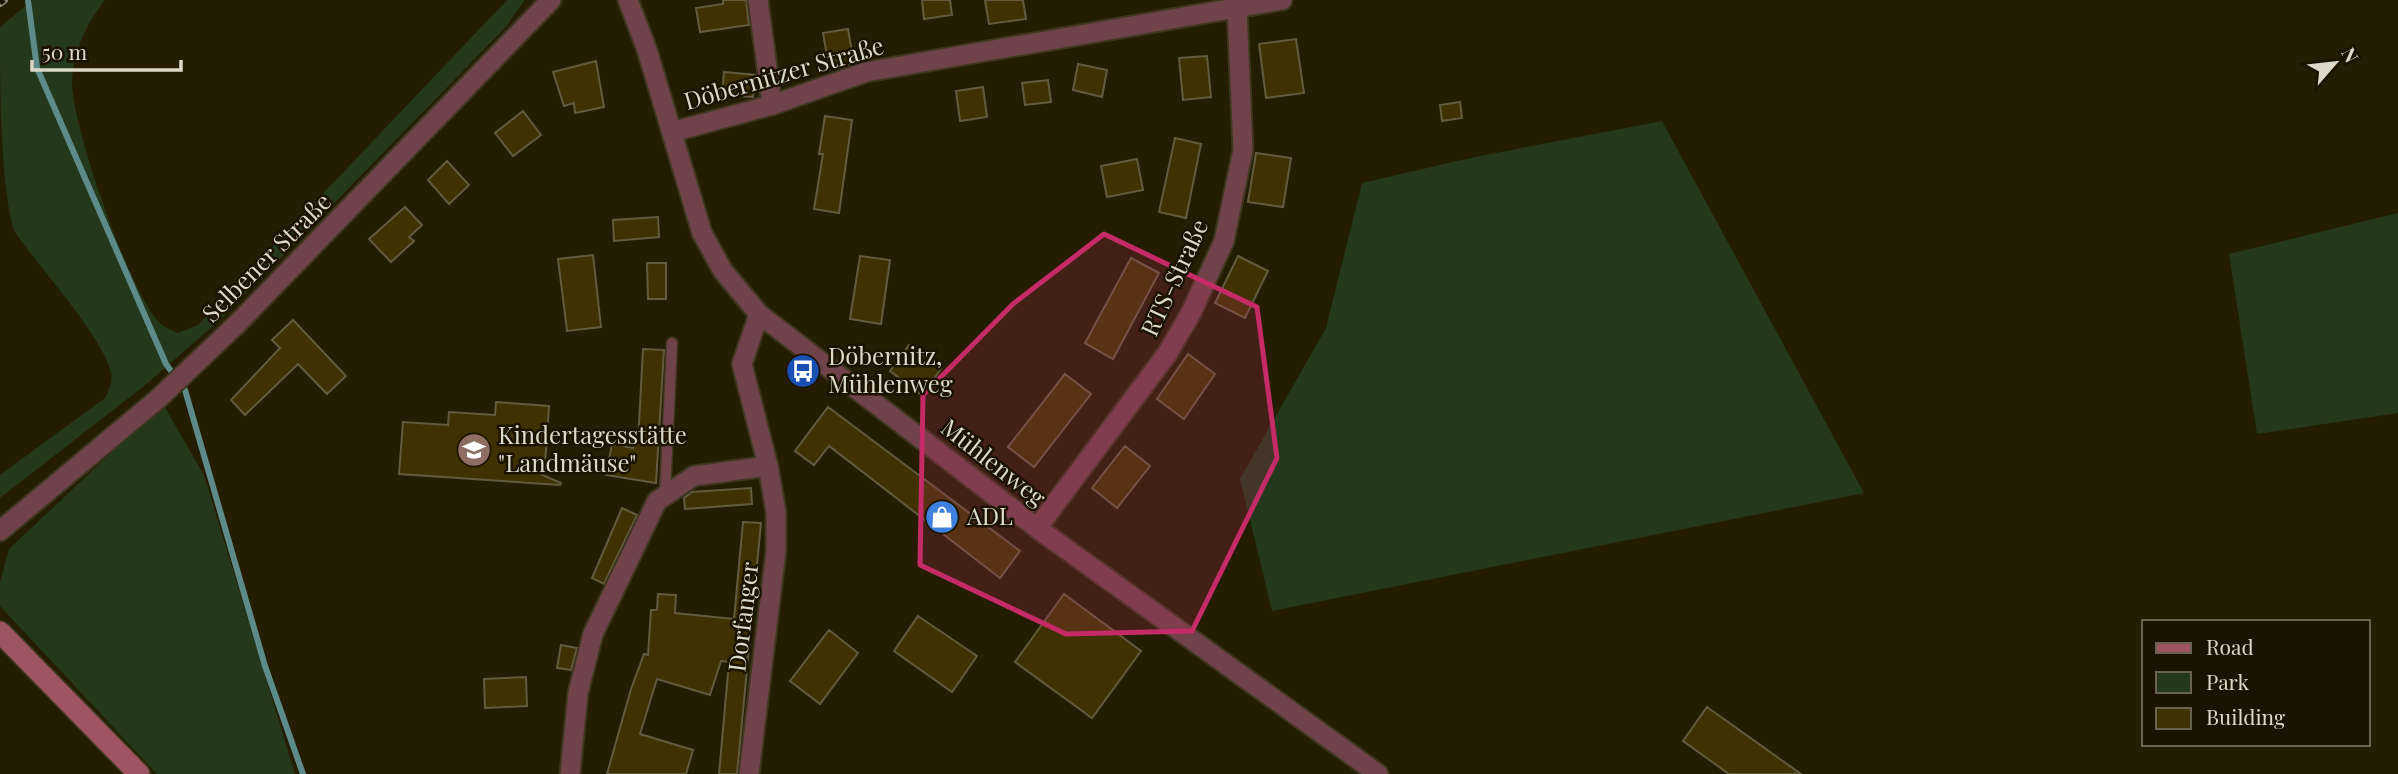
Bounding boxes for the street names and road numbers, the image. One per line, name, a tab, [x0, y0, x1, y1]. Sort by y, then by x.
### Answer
street label: Döbernitzer Straße	[680, 28, 887, 116]
street label: Selbener Straße	[194, 185, 337, 328]
street label: RTS-Straße	[1132, 214, 1214, 341]
street label: Mühlenweg	[935, 410, 1053, 513]
street label: Dorfanger	[719, 560, 765, 673]

